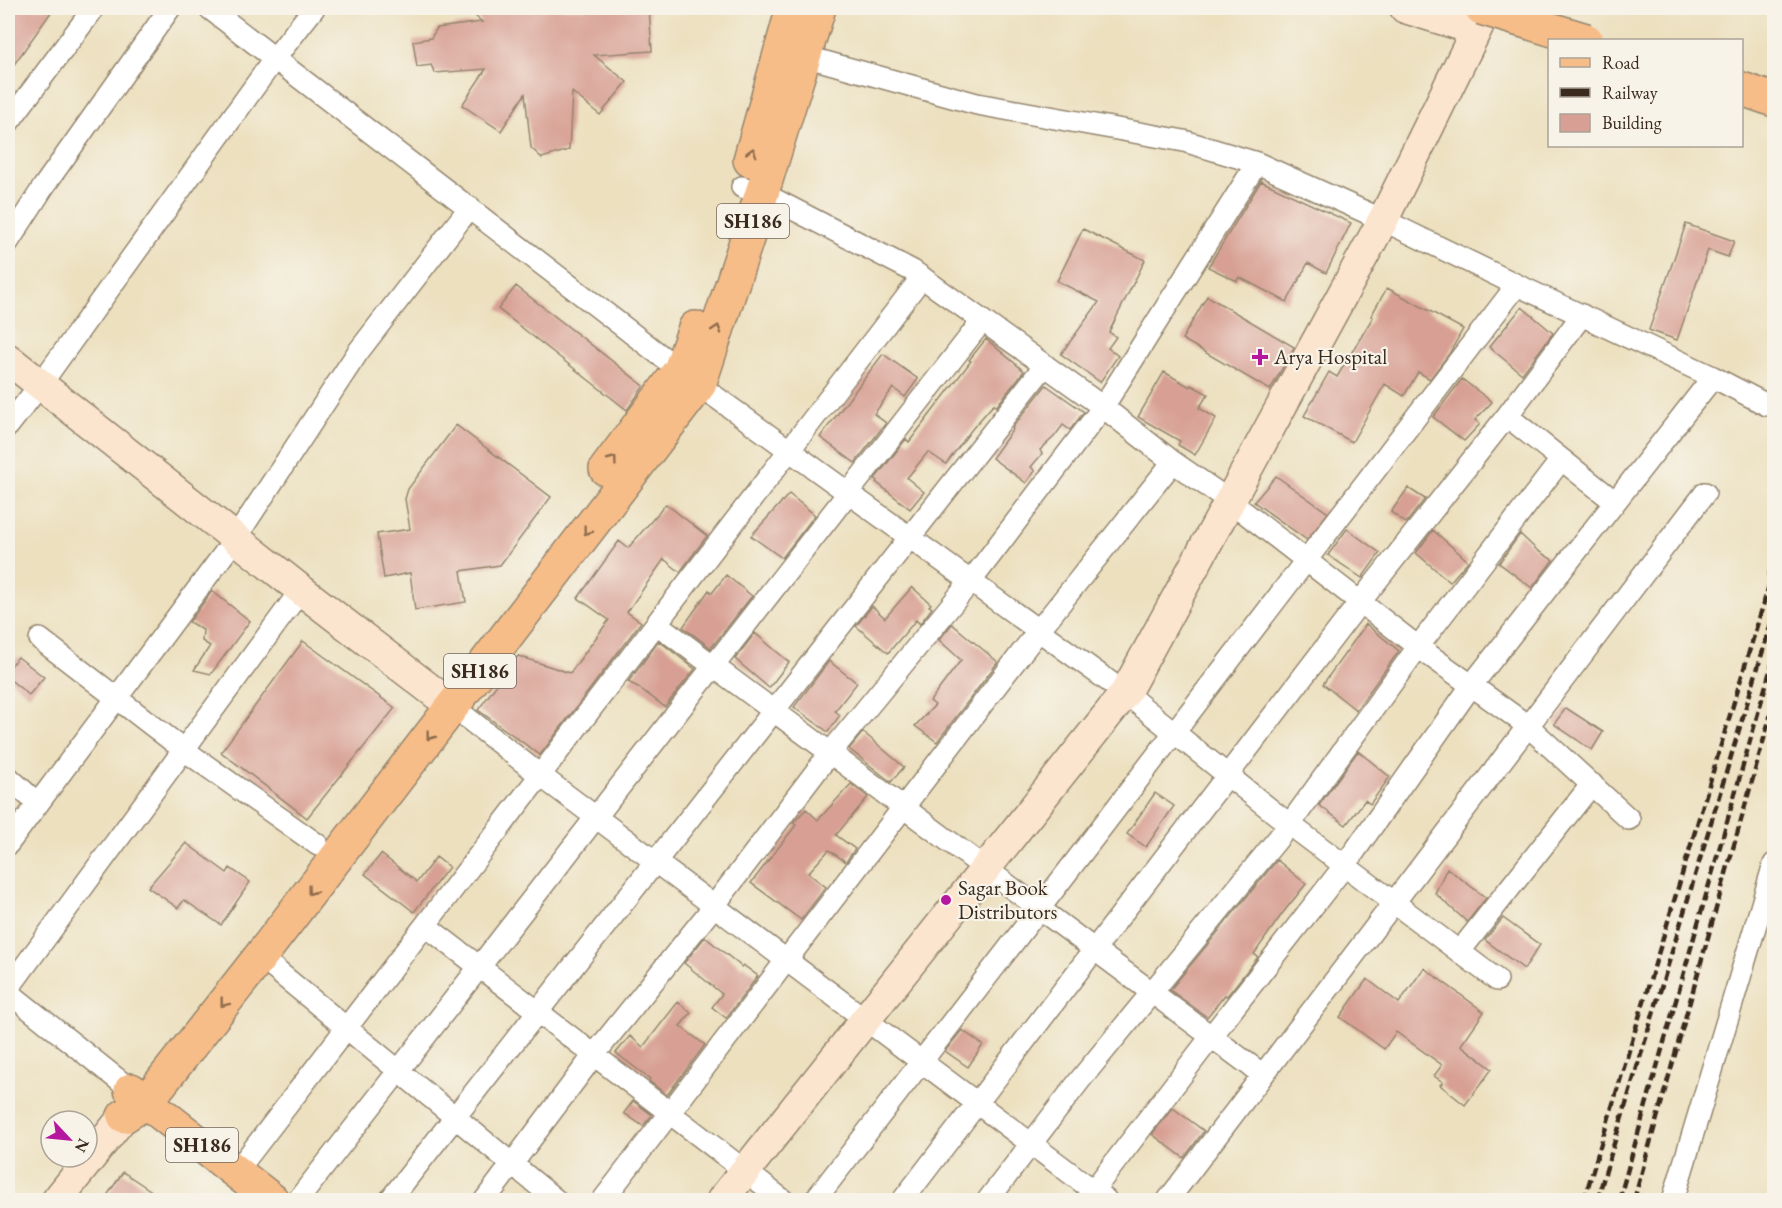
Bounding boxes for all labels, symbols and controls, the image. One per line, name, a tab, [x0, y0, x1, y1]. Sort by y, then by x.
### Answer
legend	[1548, 39, 1743, 147]
text: Road	[1602, 51, 1641, 74]
text: Railway	[1602, 81, 1658, 104]
text: Building	[1602, 111, 1662, 134]
one-way arrow	[745, 147, 757, 158]
road number: SH186	[717, 204, 789, 238]
one-way arrow	[710, 324, 723, 335]
place label: Arya Hospital	[1273, 343, 1387, 370]
marker: Arya Hospital	[1251, 348, 1269, 366]
one-way arrow	[605, 455, 616, 466]
one-way arrow	[583, 524, 594, 535]
road number: SH186	[444, 654, 516, 688]
one-way arrow	[426, 729, 437, 740]
place label: Sagar Book Distributors	[958, 874, 1057, 925]
one-way arrow	[307, 884, 318, 895]
marker: Sagar Book Distributors	[939, 893, 953, 907]
one-way arrow	[221, 996, 232, 1007]
north arrow	[39, 1109, 99, 1169]
road number: SH186	[166, 1128, 238, 1162]
text: N	[70, 1135, 94, 1156]

